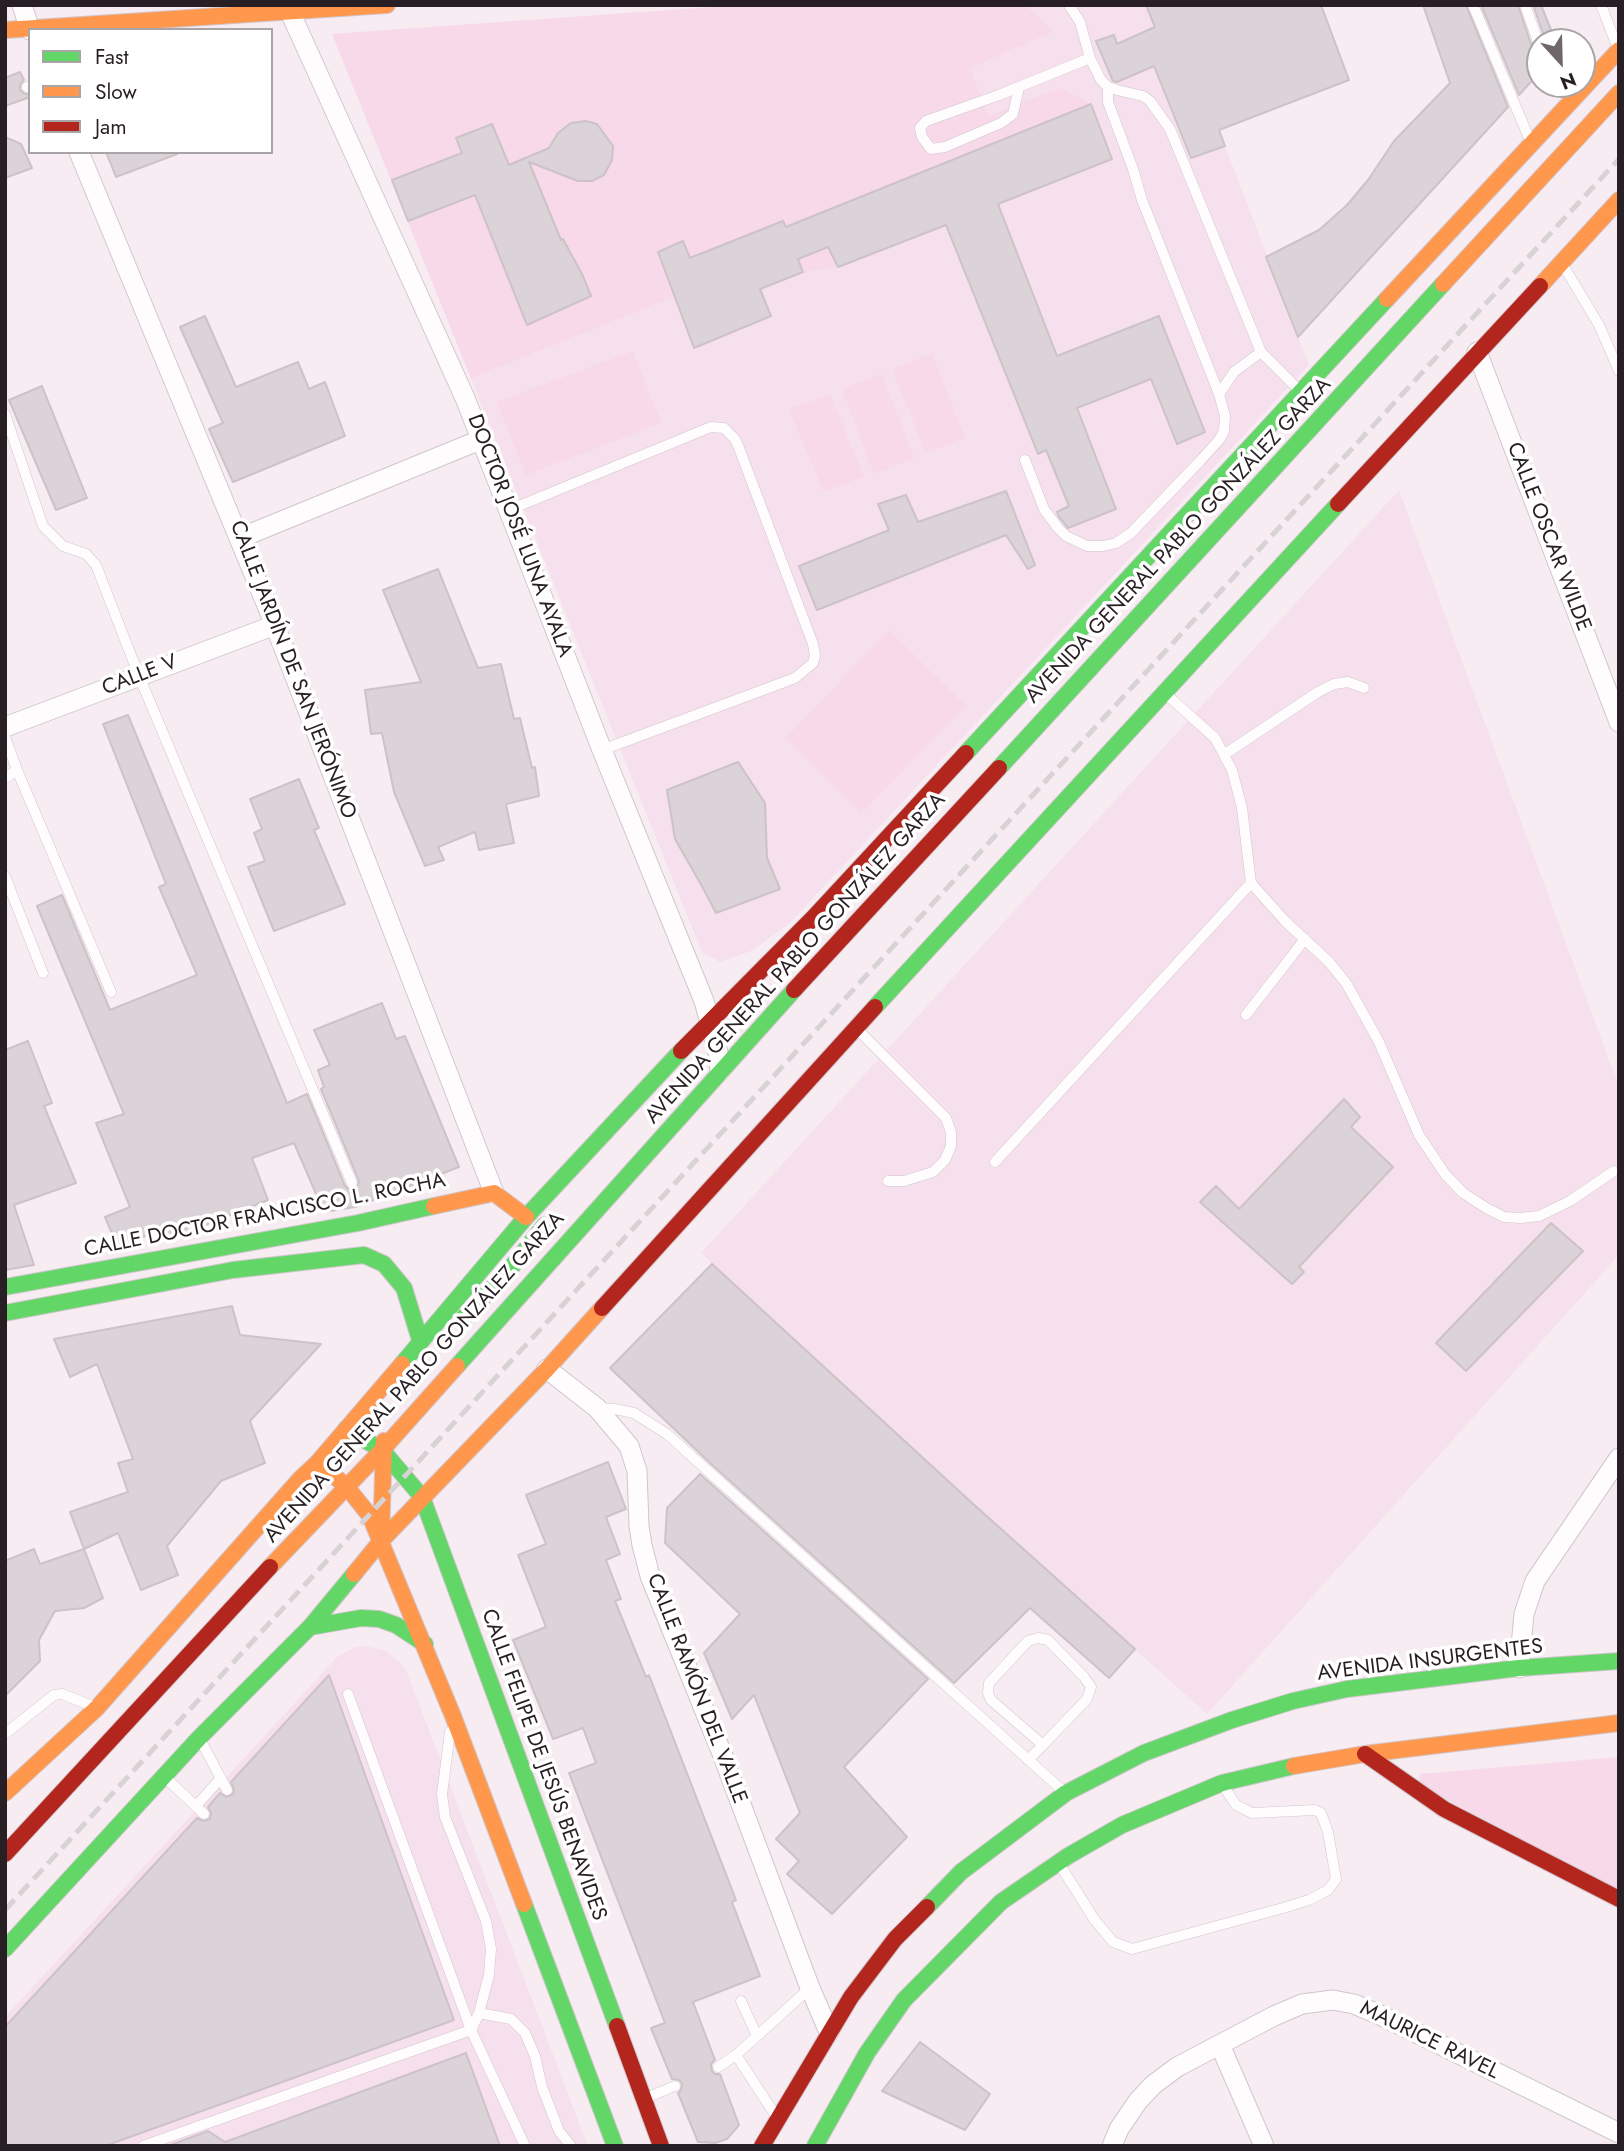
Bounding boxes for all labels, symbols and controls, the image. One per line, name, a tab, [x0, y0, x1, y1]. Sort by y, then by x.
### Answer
legend	[28, 28, 273, 154]
north arrow	[1526, 28, 1596, 98]
text: Fast	[95, 42, 128, 72]
text: N	[1556, 66, 1580, 96]
text: Slow	[95, 77, 137, 107]
text: Jam	[95, 112, 127, 142]
street label: AVENIDA GENERAL PABLO GONZÁLEZ GARZA	[1021, 373, 1337, 709]
street label: DOCTOR JOSÉ LUNA AYALA	[461, 411, 577, 661]
street label: CALLE OSCAR WILDE	[1500, 439, 1596, 635]
street label: CALLE JARDÍN DE SAN JERÓNIMO	[223, 517, 361, 823]
street label: CALLE V	[99, 650, 181, 702]
street label: AVENIDA GENERAL PABLO GONZÁLEZ GARZA	[641, 788, 951, 1130]
street label: CALLE DOCTOR FRANCISCO L. ROCHA	[82, 1169, 448, 1263]
street label: AVENIDA GENERAL PABLO GONZÁLEZ GARZA	[260, 1207, 570, 1549]
street label: CALLE RAMÓN DEL VALLE	[640, 1571, 752, 1807]
street label: CALLE FELIPE DE JESÚS BENAVIDES	[475, 1606, 611, 1924]
street label: AVENIDA INSURGENTES	[1316, 1635, 1544, 1687]
street label: MAURICE RAVEL	[1355, 1996, 1503, 2086]

